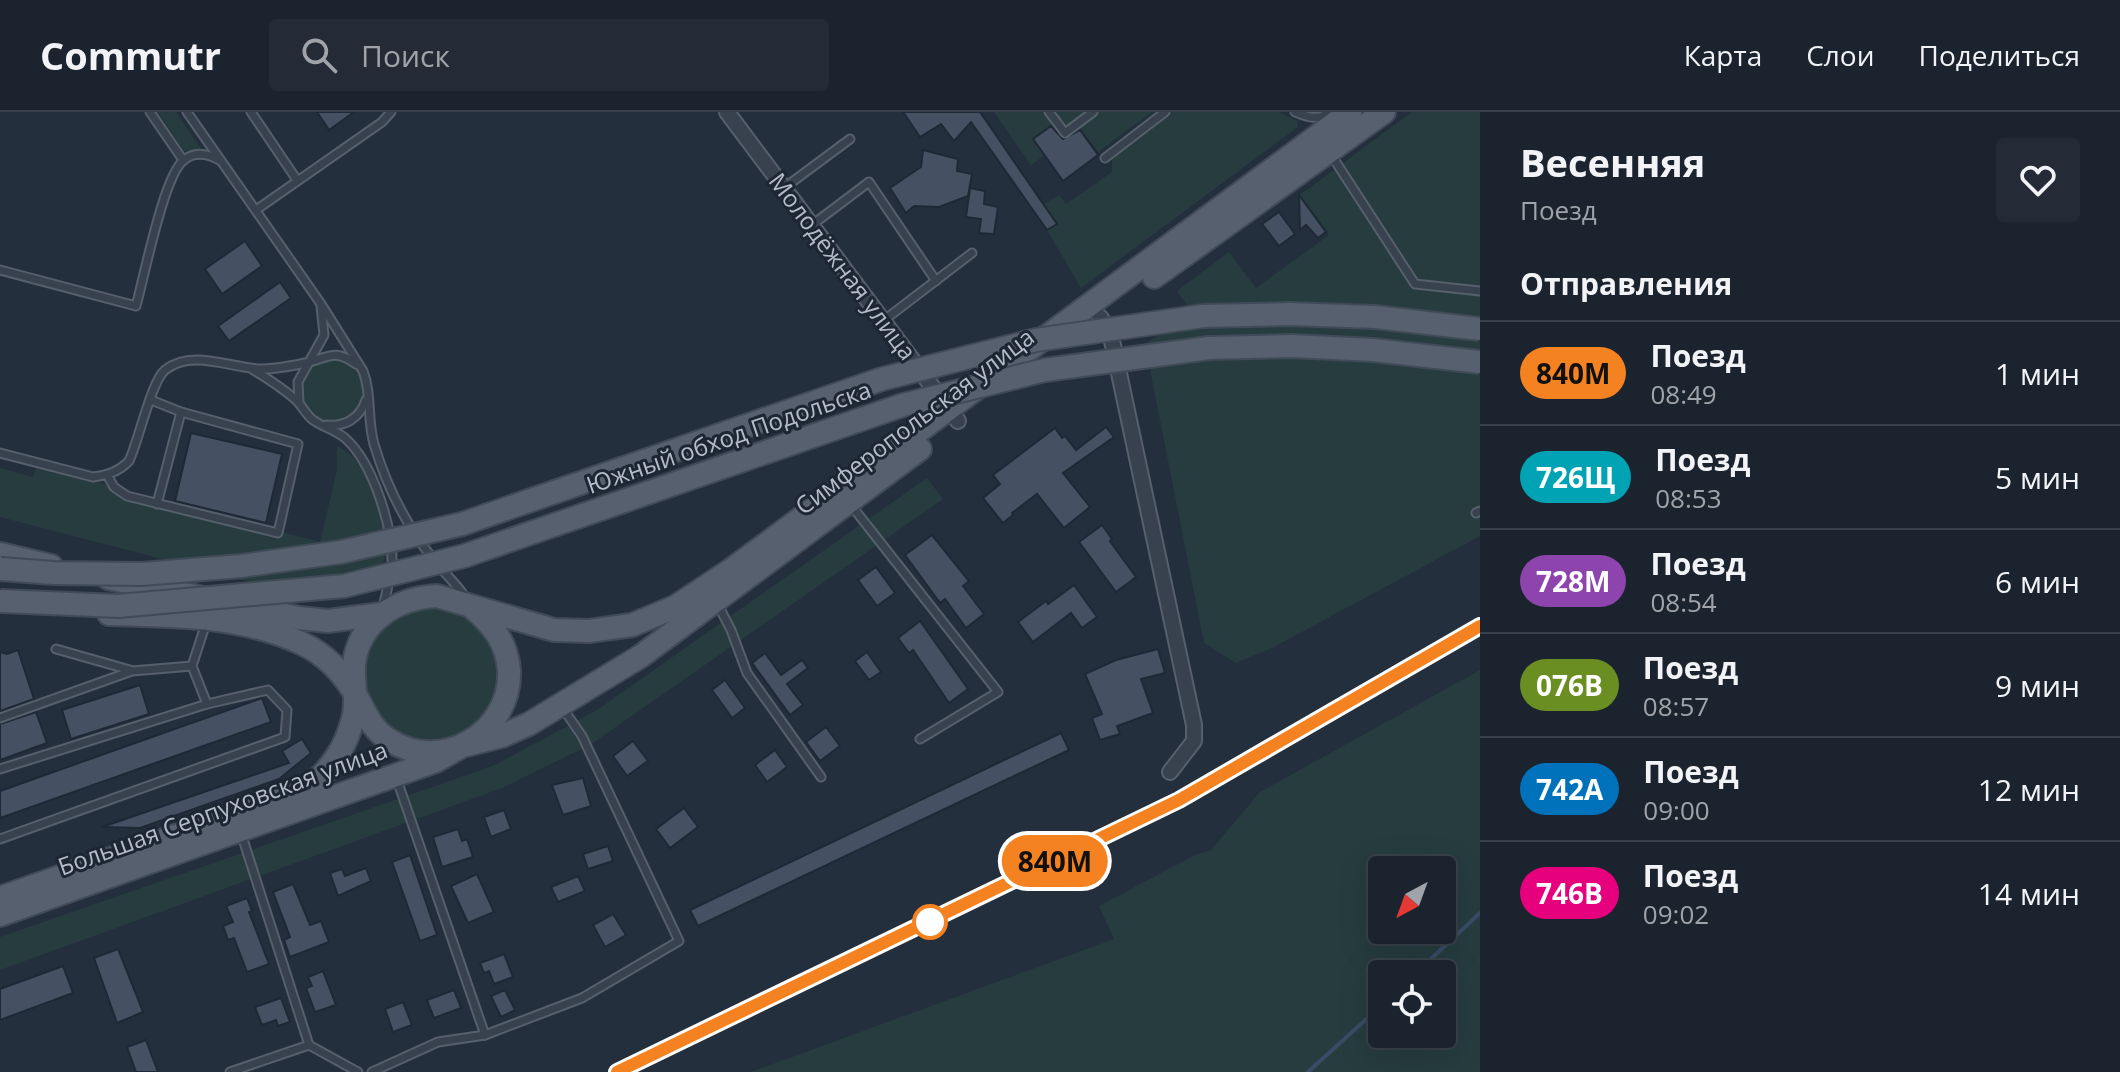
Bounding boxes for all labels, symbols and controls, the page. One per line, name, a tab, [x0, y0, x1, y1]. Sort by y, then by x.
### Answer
search box	[269, 19, 829, 91]
text: Commutr	[40, 29, 221, 81]
icon: search	[297, 33, 341, 77]
text: Поиск	[361, 35, 450, 76]
text: Карта	[1684, 36, 1762, 74]
text: Слои	[1806, 36, 1875, 74]
text: Поделиться	[1919, 36, 2080, 74]
text: Весенняя	[1520, 136, 1705, 188]
button: heart	[1996, 138, 2080, 222]
street label: Молодёжная улица	[762, 166, 925, 366]
text: Поезд	[1520, 192, 1597, 228]
text: Отправления	[1520, 263, 1732, 304]
street label: Симферопольская улица	[788, 320, 1040, 522]
text: Поезд	[1650, 335, 1746, 376]
text: 1 мин	[1995, 353, 2080, 394]
text: 840М	[1536, 354, 1610, 392]
street label: Южный обход Подольска	[582, 372, 875, 501]
text: 08:49	[1650, 376, 1717, 412]
text: Поезд	[1655, 439, 1750, 480]
text: 5 мин	[1995, 457, 2080, 498]
text: 726Щ	[1536, 458, 1615, 496]
text: 08:53	[1655, 480, 1722, 516]
text: Поезд	[1650, 543, 1746, 584]
text: 6 мин	[1995, 561, 2080, 602]
text: 728М	[1536, 562, 1610, 600]
text: 08:54	[1650, 584, 1717, 620]
text: Поезд	[1643, 647, 1738, 688]
text: 9 мин	[1995, 665, 2080, 706]
text: 076В	[1536, 666, 1603, 704]
text: 08:57	[1643, 688, 1709, 724]
street label: Большая Серпуховская улица	[53, 733, 392, 883]
text: Поезд	[1643, 751, 1739, 792]
text: 12 мин	[1978, 769, 2080, 810]
text: 742А	[1536, 770, 1603, 808]
text: 09:00	[1643, 792, 1710, 828]
line badge: 840М	[999, 835, 1111, 887]
text: 840М	[1018, 842, 1092, 880]
text: Поезд	[1643, 855, 1738, 896]
north arrow	[1368, 856, 1456, 944]
map controls	[1368, 856, 1456, 1048]
text: 14 мин	[1978, 873, 2080, 914]
text: 746В	[1536, 874, 1603, 912]
text: 09:02	[1643, 896, 1709, 932]
unlabelled marker	[913, 905, 947, 939]
button: locate	[1368, 960, 1456, 1048]

